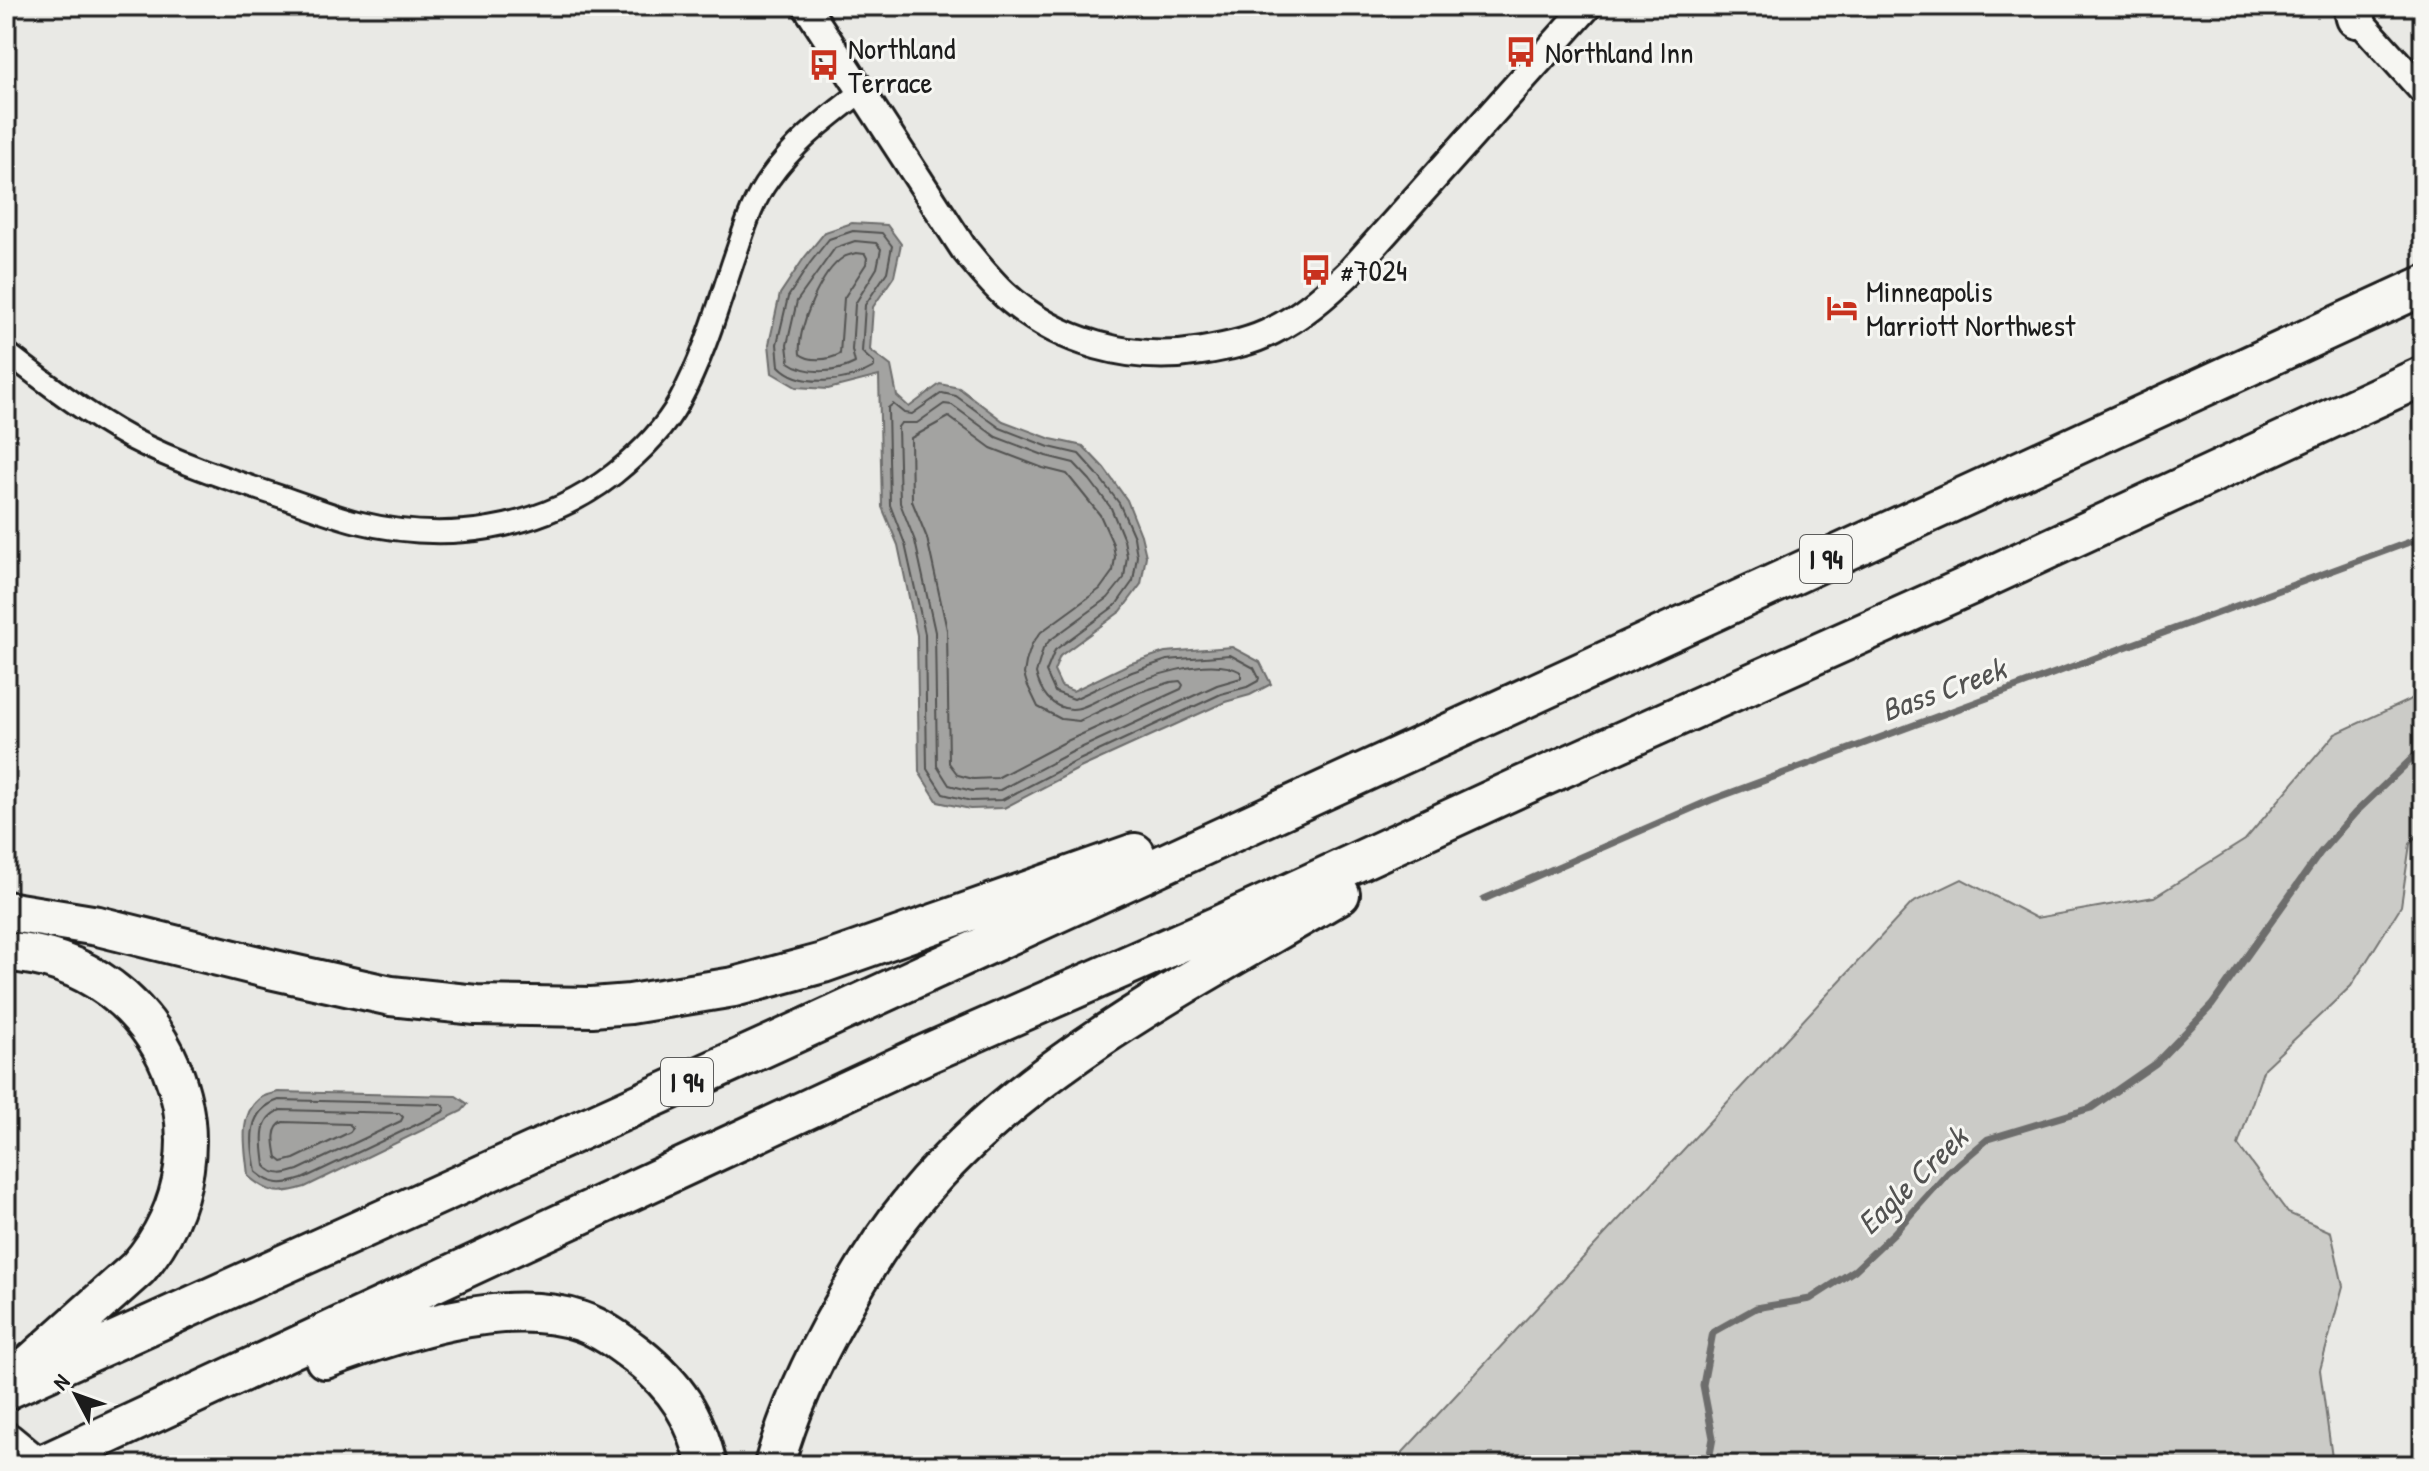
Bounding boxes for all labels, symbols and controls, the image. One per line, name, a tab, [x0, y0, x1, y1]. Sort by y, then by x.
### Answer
place label: Northland Terrace	[848, 28, 956, 102]
place label: Northland Inn	[1545, 32, 1694, 72]
bus stop icon: Northland Inn	[1504, 35, 1538, 69]
bus stop icon: Northland Terrace	[807, 48, 841, 82]
place label: #7024	[1340, 250, 1407, 290]
bus stop icon: #7024	[1299, 253, 1333, 287]
place label: Minneapolis Marriott Northwest	[1866, 271, 2076, 345]
hotel icon: Minneapolis Marriott Northwest	[1825, 291, 1859, 325]
road number: I 94	[1800, 535, 1852, 583]
water label: Bass Creek	[1875, 646, 2014, 731]
road number: I 94	[661, 1058, 713, 1106]
water label: Eagle Creek	[1847, 1115, 1979, 1243]
north arrow	[36, 1355, 116, 1435]
text: N	[46, 1367, 76, 1396]

